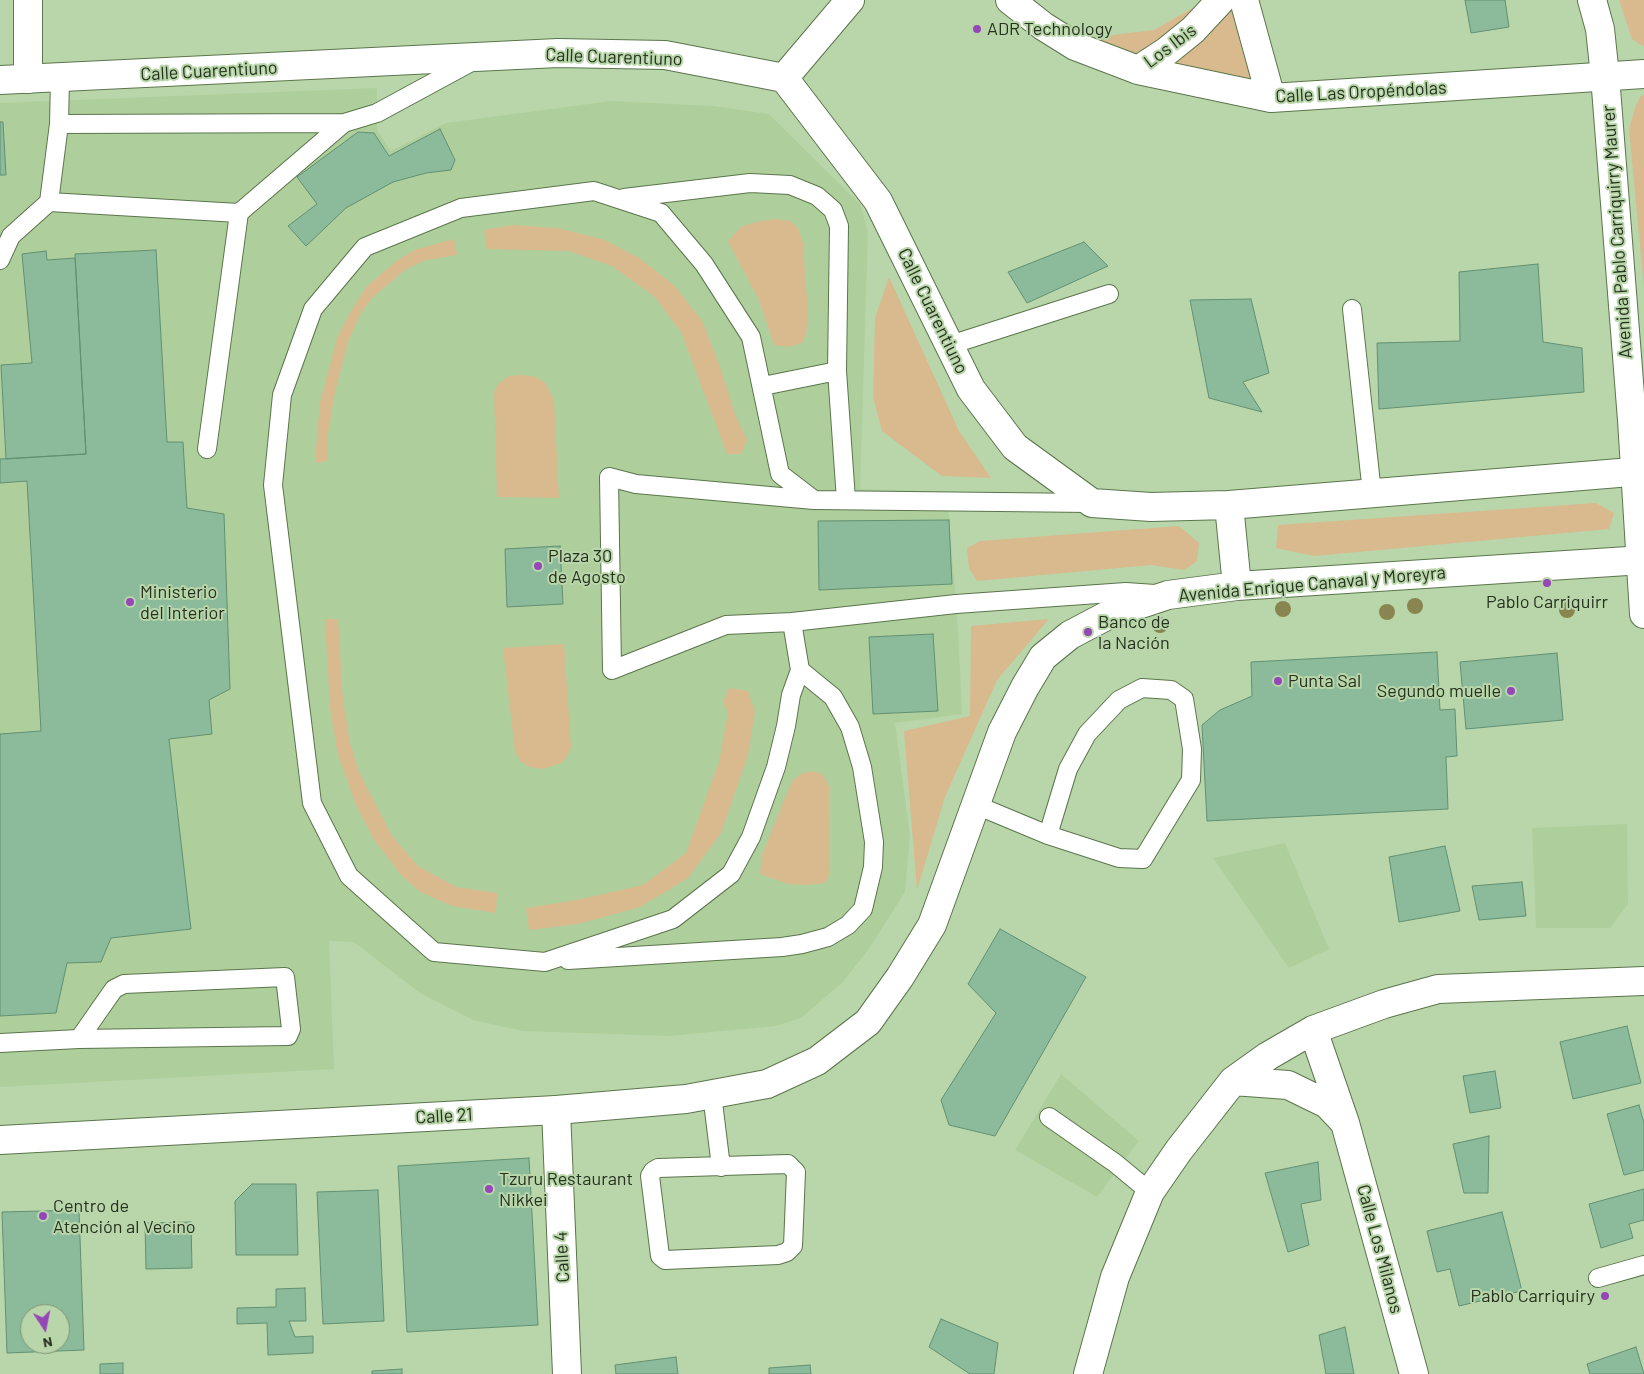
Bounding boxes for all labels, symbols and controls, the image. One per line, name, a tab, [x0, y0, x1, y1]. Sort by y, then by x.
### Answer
place label: ADR Technology	[987, 18, 1113, 40]
street label: Los Ibis	[1140, 19, 1200, 73]
marker: ADR Technology	[971, 23, 983, 35]
street label: Calle Cuarentiuno	[545, 44, 683, 70]
street label: Calle Cuarentiuno	[140, 57, 278, 85]
street label: Calle Las Oropéndolas	[1275, 77, 1447, 107]
street label: Avenida Pablo Carriquirry Maurer	[1597, 105, 1637, 359]
street label: Calle Cuarentiuno	[893, 245, 973, 377]
place label: Plaza 30 de Agosto	[548, 545, 626, 588]
marker: Plaza 30 de Agosto	[532, 560, 544, 572]
street label: Avenida Enrique Canaval y Moreyra	[1177, 562, 1447, 606]
marker: Pablo Carriquirr	[1541, 577, 1553, 589]
place label: Ministerio del Interior	[140, 581, 225, 624]
place label: Pablo Carriquirr	[1486, 591, 1608, 613]
marker: Ministerio del Interior	[124, 596, 136, 608]
place label: Banco de la Nación	[1098, 611, 1170, 654]
marker: Banco de la Nación	[1082, 626, 1094, 638]
place label: Punta Sal	[1288, 670, 1361, 692]
marker: Punta Sal	[1272, 675, 1284, 687]
place label: Segundo muelle	[1377, 680, 1501, 702]
marker: Segundo muelle	[1505, 685, 1517, 697]
street label: Calle 21	[415, 1104, 473, 1128]
place label: Tzuru Restaurant Nikkei	[499, 1168, 633, 1210]
street label: Calle Los Milanos	[1352, 1182, 1408, 1316]
marker: Tzuru Restaurant Nikkei	[483, 1183, 495, 1195]
place label: Centro de Atención al Vecino	[53, 1195, 196, 1238]
marker: Centro de Atención al Vecino	[37, 1210, 49, 1222]
street label: Calle 4	[550, 1231, 574, 1283]
place label: Pablo Carriquiry	[1471, 1285, 1595, 1307]
marker: Pablo Carriquiry	[1599, 1290, 1611, 1302]
north arrow	[20, 1304, 70, 1354]
text: N	[42, 1334, 54, 1352]

